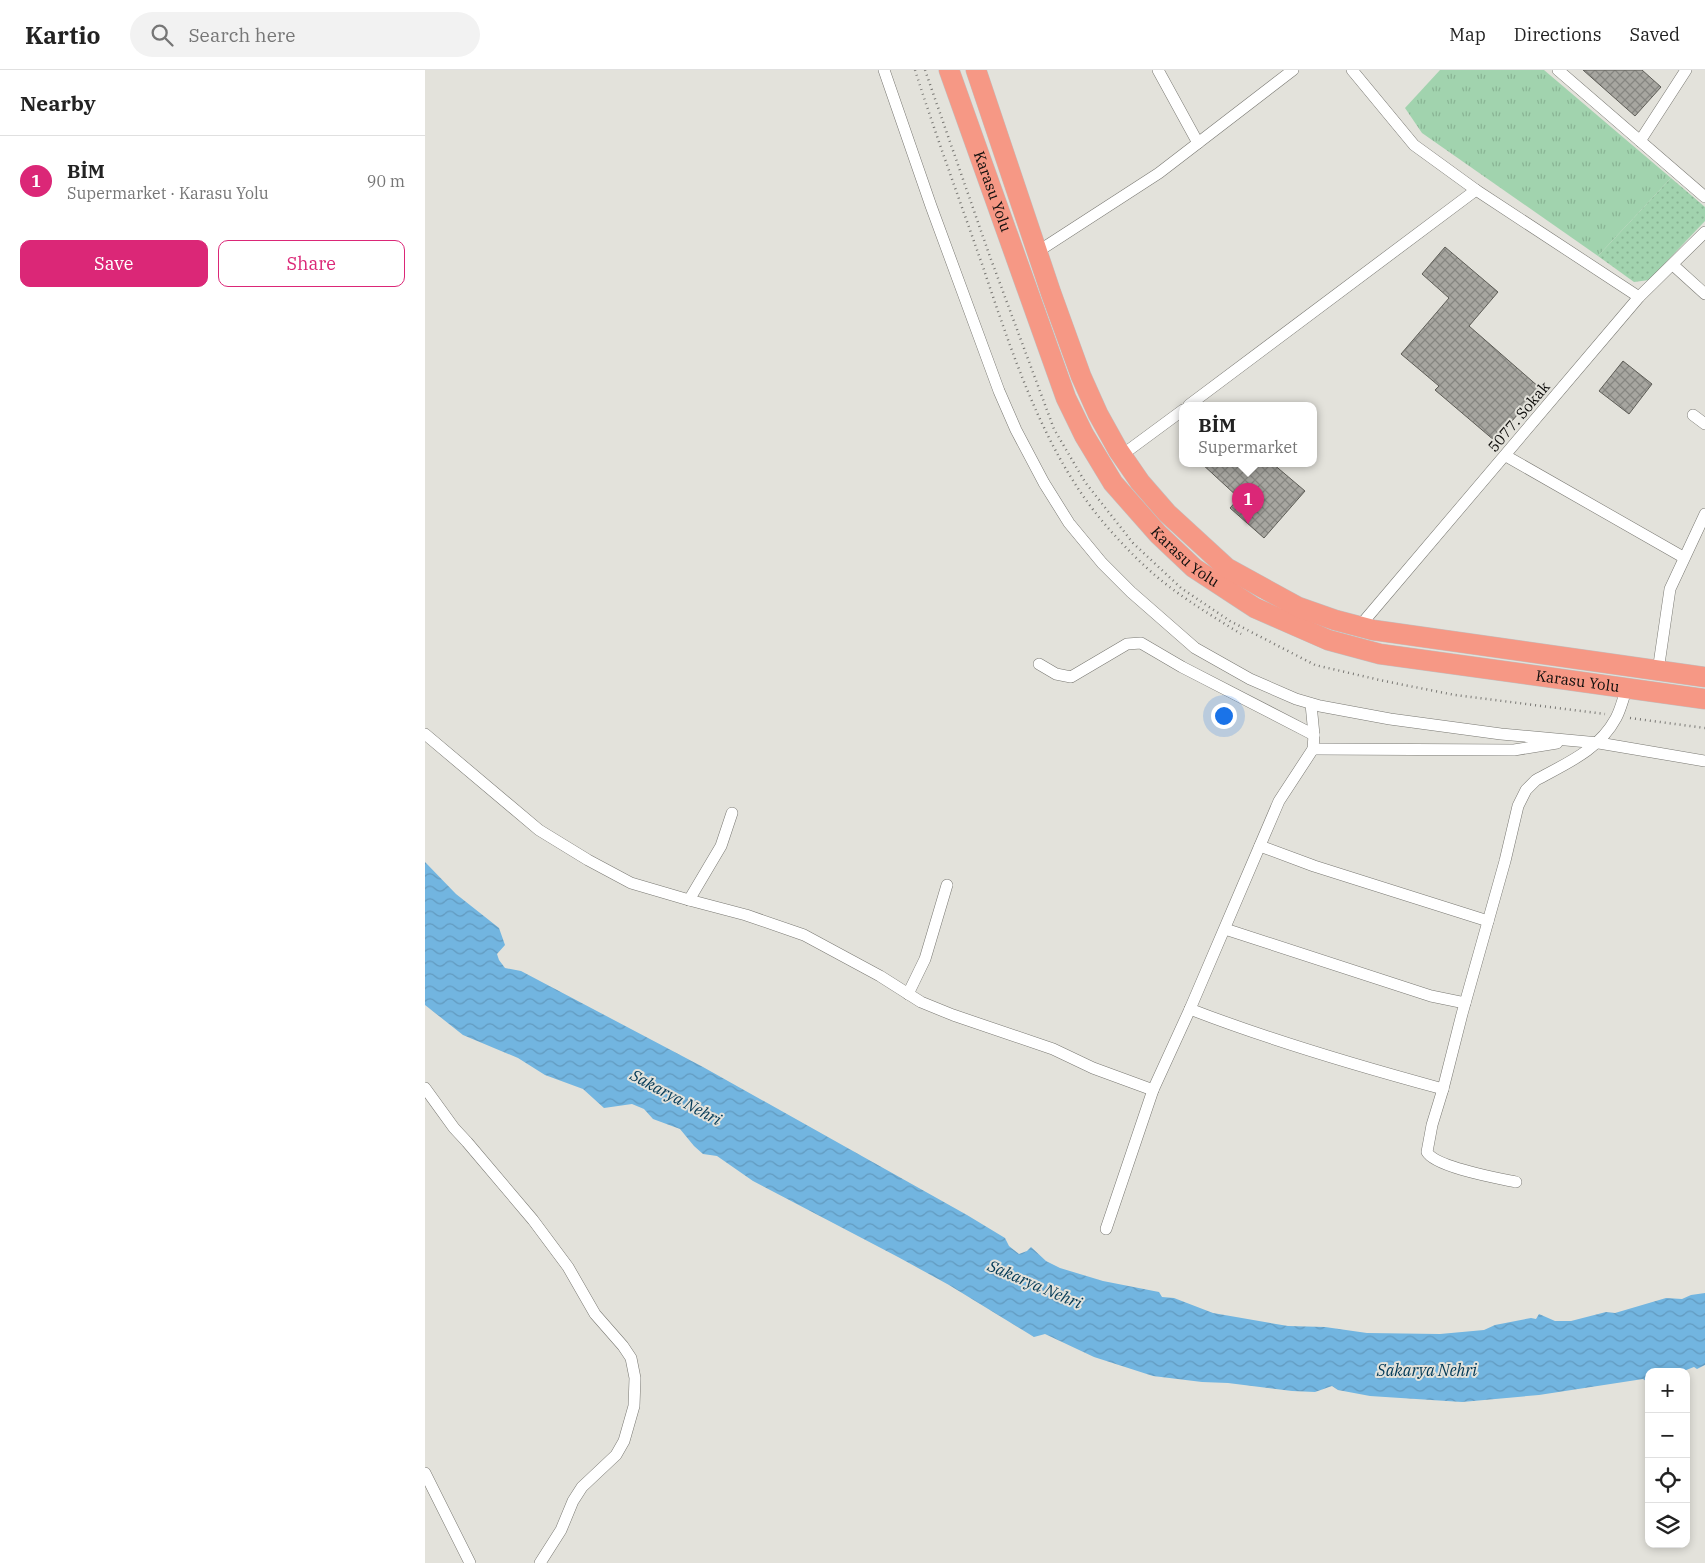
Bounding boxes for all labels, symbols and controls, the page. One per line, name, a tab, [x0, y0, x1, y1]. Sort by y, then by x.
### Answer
search box	[130, 12, 480, 57]
text: Kartio	[25, 19, 100, 51]
icon: search	[148, 21, 176, 49]
text: Search here	[188, 23, 295, 47]
text: Map	[1449, 23, 1486, 46]
text: Directions	[1514, 23, 1602, 46]
text: Saved	[1630, 23, 1680, 46]
text: Nearby	[20, 89, 96, 117]
street label: Karasu Yolu	[970, 148, 1016, 234]
text: BİM	[67, 159, 105, 183]
text: 1	[31, 171, 41, 191]
text: 90 m	[367, 171, 405, 191]
text: Supermarket · Karasu Yolu	[67, 183, 269, 203]
button: Save	[20, 240, 208, 287]
button: Share	[218, 240, 405, 287]
street label: 5077. Sokak	[1484, 377, 1554, 456]
popup	[1179, 402, 1317, 467]
text: BİM	[1198, 413, 1236, 437]
text: Supermarket	[1198, 437, 1298, 457]
pin: 1	[1232, 483, 1264, 524]
street label: Karasu Yolu	[1147, 522, 1223, 591]
street label: Karasu Yolu	[1535, 666, 1621, 696]
your location	[1211, 703, 1237, 729]
water label: Sakarya Nehri	[626, 1064, 725, 1129]
water label: Sakarya Nehri	[984, 1255, 1085, 1313]
water label: Sakarya Nehri	[1376, 1360, 1477, 1380]
map controls	[1645, 1368, 1690, 1548]
button: +	[1645, 1368, 1690, 1413]
button: −	[1645, 1413, 1690, 1458]
button: locate	[1645, 1458, 1690, 1503]
button: layers	[1645, 1503, 1690, 1548]

